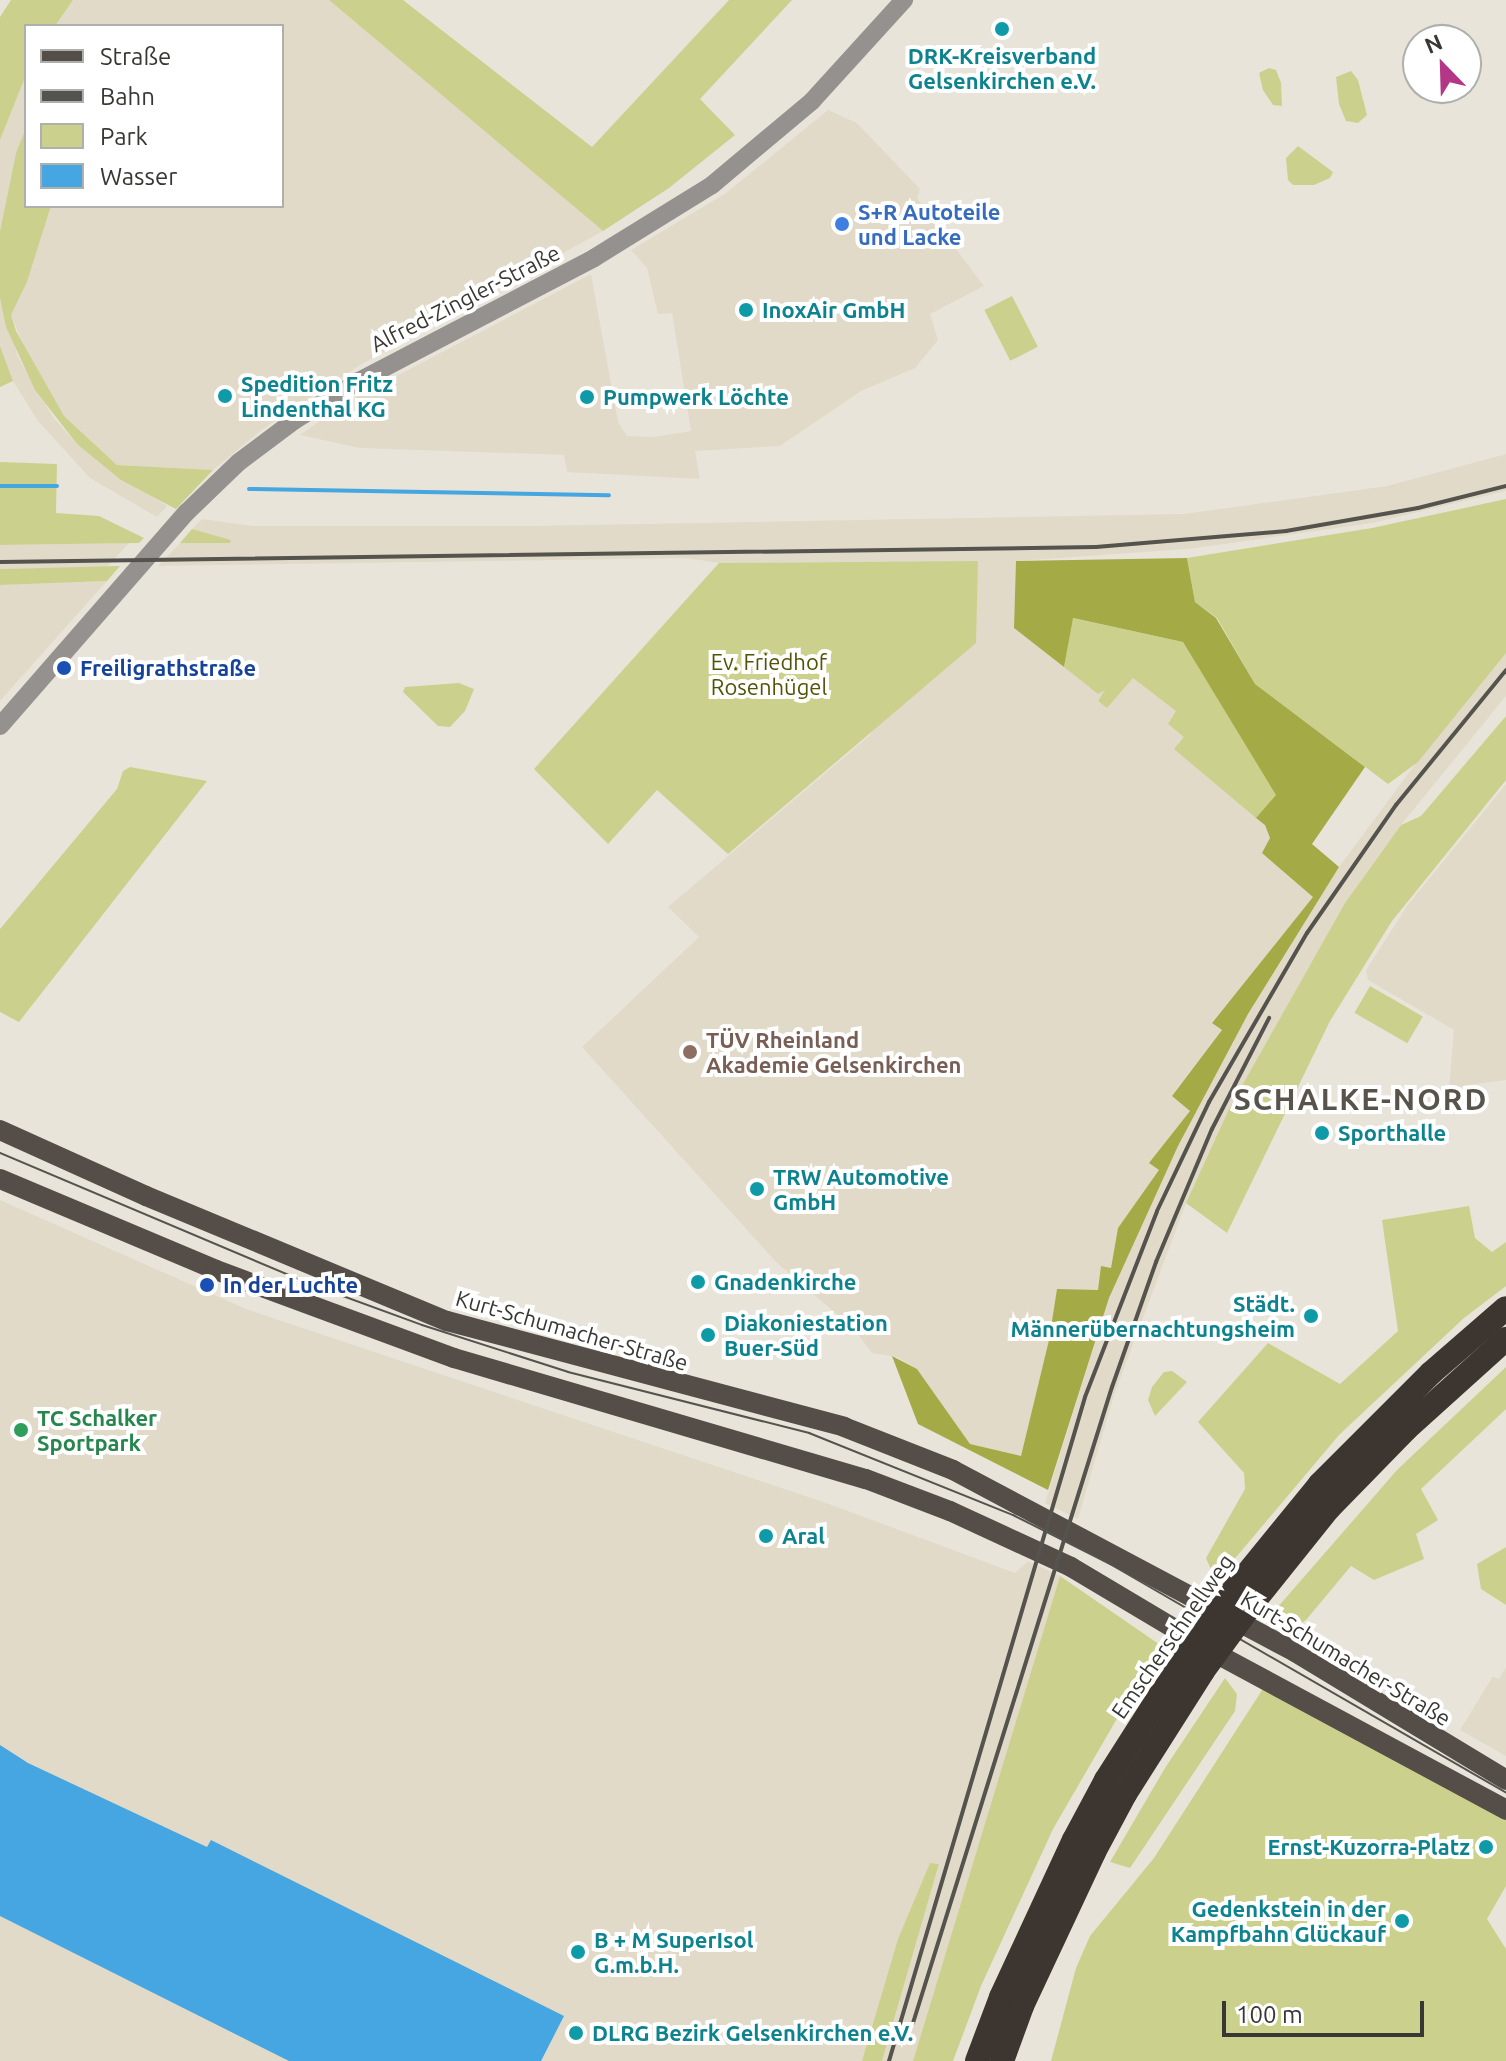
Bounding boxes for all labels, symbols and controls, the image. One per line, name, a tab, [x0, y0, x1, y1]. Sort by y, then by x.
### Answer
marker: DRK-Kreisverband Gelsenkirchen e.V.	[993, 20, 1011, 38]
legend	[24, 24, 284, 208]
north arrow	[1402, 24, 1482, 104]
text: N	[1421, 29, 1446, 58]
place label: DRK-Kreisverband Gelsenkirchen e.V.	[908, 42, 1096, 94]
text: Straße	[100, 43, 171, 70]
text: Bahn	[100, 83, 155, 110]
text: Park	[100, 123, 148, 150]
text: Wasser	[100, 163, 177, 190]
place label: S+R Autoteile und Lacke	[858, 198, 1001, 250]
marker: S+R Autoteile und Lacke	[833, 215, 851, 233]
street label: Alfred-Zingler-Straße	[366, 239, 564, 357]
place label: InoxAir GmbH	[762, 297, 905, 323]
marker: InoxAir GmbH	[737, 301, 755, 319]
place label: Spedition Fritz Lindenthal KG	[241, 370, 393, 422]
place label: Pumpwerk Löchte	[603, 384, 789, 410]
marker: Spedition Fritz Lindenthal KG	[216, 387, 234, 405]
marker: Pumpwerk Löchte	[578, 388, 596, 406]
park label: Ev. Friedhof Rosenhügel	[711, 648, 827, 700]
place label: Freiligrathstraße	[80, 655, 256, 681]
marker: Freiligrathstraße	[55, 659, 73, 677]
place label: TÜV Rheinland Akademie Gelsenkirchen	[706, 1026, 961, 1078]
marker: TÜV Rheinland Akademie Gelsenkirchen	[681, 1043, 699, 1061]
district label: SCHALKE-NORD	[1234, 1081, 1488, 1117]
place label: Sporthalle	[1338, 1120, 1446, 1146]
marker: Sporthalle	[1313, 1124, 1331, 1142]
place label: TRW Automotive GmbH	[773, 1163, 949, 1214]
marker: TRW Automotive GmbH	[748, 1180, 766, 1198]
place label: Gnadenkirche	[714, 1269, 856, 1295]
place label: In der Luchte	[223, 1272, 358, 1298]
marker: Gnadenkirche	[689, 1273, 707, 1291]
marker: In der Luchte	[198, 1276, 216, 1294]
street label: Kurt-Schumacher-Straße	[453, 1284, 691, 1376]
place label: Städt. Männerübernachtungsheim	[1011, 1290, 1295, 1342]
marker: Städt. Männerübernachtungsheim	[1302, 1307, 1320, 1325]
place label: Diakoniestation Buer-Süd	[724, 1309, 888, 1360]
marker: Diakoniestation Buer-Süd	[699, 1326, 717, 1344]
place label: TC Schalker Sportpark	[37, 1404, 157, 1456]
marker: TC Schalker Sportpark	[12, 1421, 30, 1439]
place label: Aral	[782, 1523, 825, 1549]
marker: Aral	[757, 1527, 775, 1545]
street label: Emscherschnellweg	[1105, 1549, 1239, 1723]
street label: Kurt-Schumacher-Straße	[1236, 1585, 1456, 1731]
place label: Ernst-Kuzorra-Platz	[1267, 1834, 1470, 1860]
marker: Ernst-Kuzorra-Platz	[1477, 1838, 1495, 1856]
place label: Gedenkstein in der Kampfbahn Glückauf	[1171, 1895, 1386, 1946]
marker: Gedenkstein in der Kampfbahn Glückauf	[1393, 1912, 1411, 1930]
place label: B + M SuperIsol G.m.b.H.	[594, 1926, 753, 1978]
marker: B + M SuperIsol G.m.b.H.	[569, 1943, 587, 1961]
scale bar	[1226, 1985, 1428, 2035]
text: 100 m	[1236, 2001, 1303, 2028]
place label: DLRG Bezirk Gelsenkirchen e.V.	[592, 2020, 913, 2046]
marker: DLRG Bezirk Gelsenkirchen e.V.	[567, 2024, 585, 2042]

